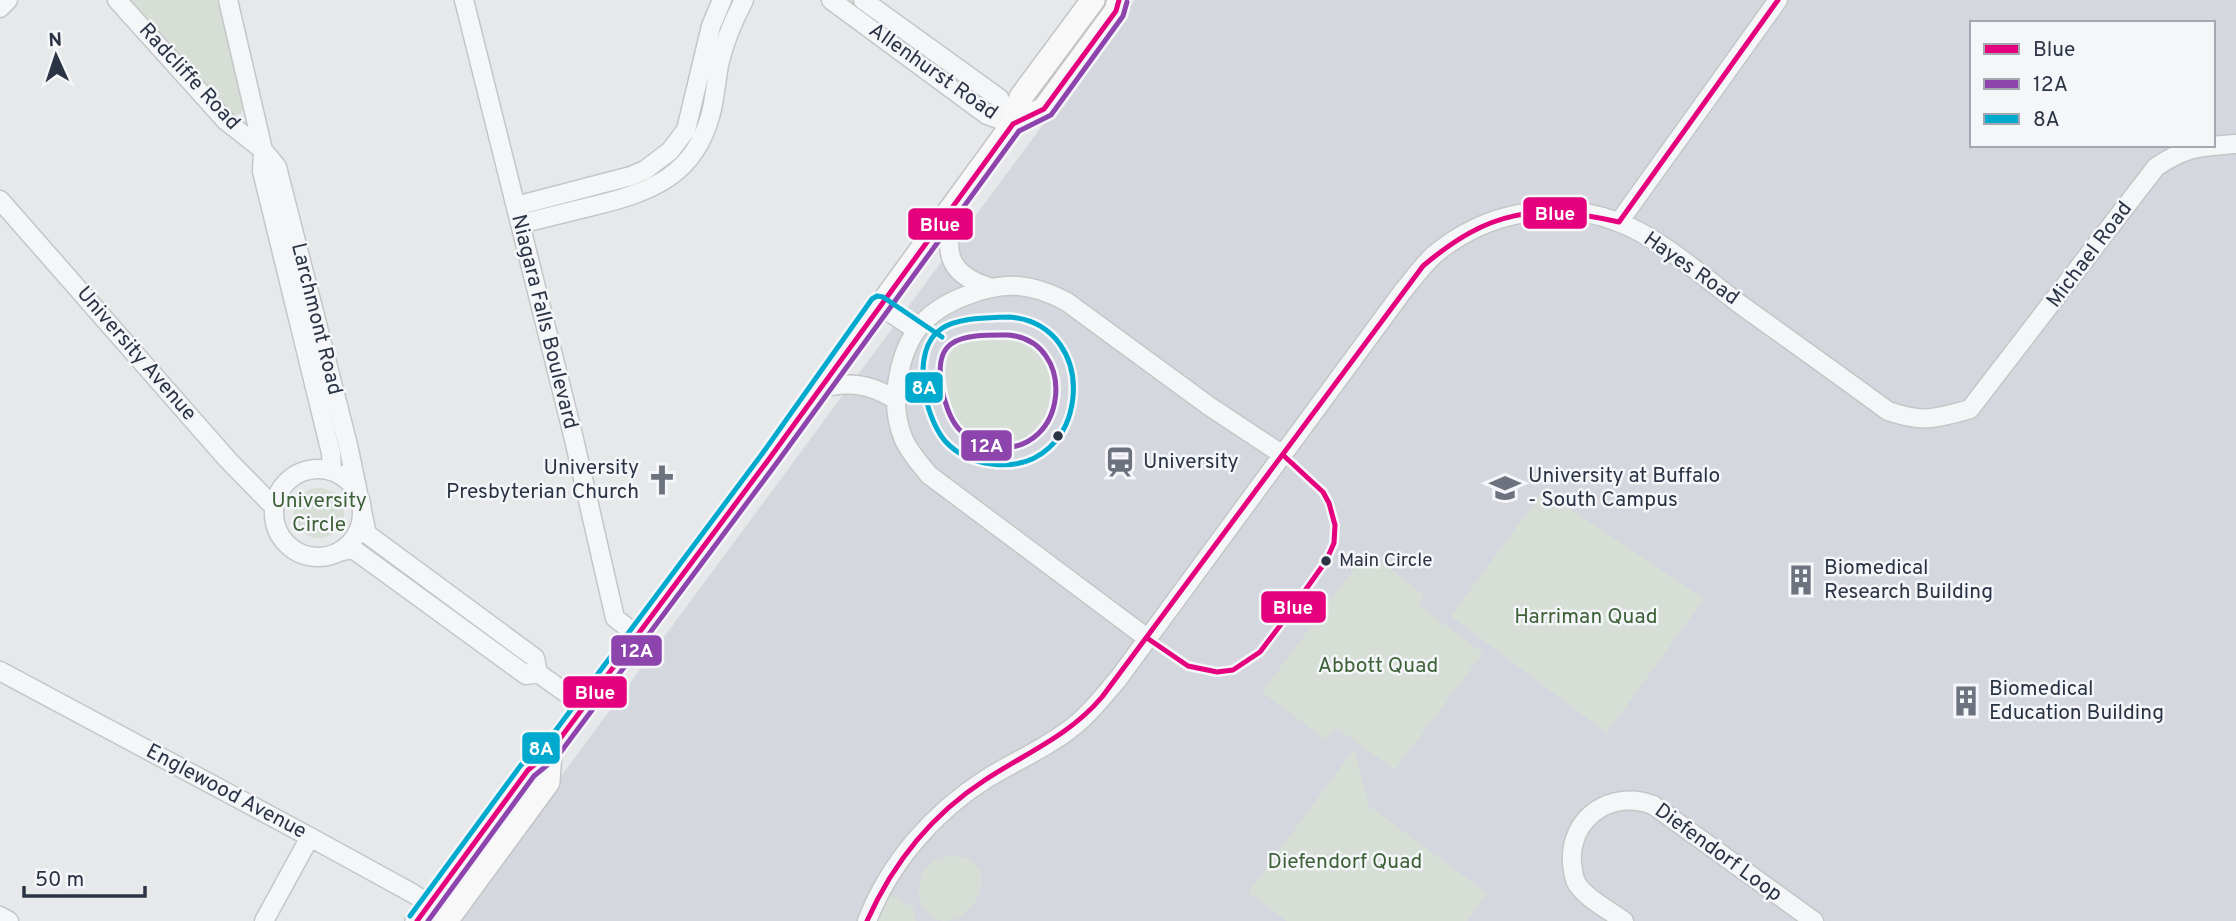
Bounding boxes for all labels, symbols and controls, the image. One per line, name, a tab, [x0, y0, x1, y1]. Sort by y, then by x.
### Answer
street label: Allenhurst Road	[863, 17, 1003, 127]
street label: Radcliffe Road	[132, 18, 246, 136]
north arrow	[21, 21, 91, 91]
legend	[1970, 21, 2215, 147]
text: N	[48, 29, 63, 53]
text: Blue	[2033, 37, 2075, 64]
text: 12A	[2033, 72, 2068, 99]
text: 8A	[2033, 107, 2060, 134]
line badge: Blue	[1522, 196, 1588, 230]
street label: Michael Road	[2041, 196, 2139, 314]
text: Blue	[1535, 203, 1575, 227]
line badge: Blue	[907, 207, 974, 241]
street label: Niagara Falls Boulevard	[504, 212, 584, 432]
text: Blue	[920, 214, 960, 238]
street label: Hayes Road	[1638, 226, 1744, 312]
street label: Larchmont Road	[284, 240, 348, 398]
street label: University Avenue	[70, 281, 202, 427]
line badge: 8A	[904, 371, 944, 404]
text: 8A	[911, 377, 937, 401]
line badge: 12A	[960, 429, 1013, 462]
unlabelled marker	[1051, 429, 1065, 443]
text: 12A	[971, 435, 1004, 459]
station icon: University	[1103, 445, 1137, 479]
place label: University	[1143, 449, 1239, 476]
place label: University Presbyterian Church	[446, 455, 639, 506]
church icon: University Presbyterian Church	[645, 463, 679, 497]
place label: University at Buffalo - South Campus	[1528, 463, 1720, 514]
school or university icon: University at Buffalo - South Campus	[1488, 471, 1522, 505]
park label: University Circle	[271, 488, 367, 539]
place label: Main Circle	[1339, 549, 1432, 573]
marker: Main Circle	[1319, 554, 1333, 568]
place label: Biomedical Research Building	[1824, 555, 1993, 606]
building icon: Biomedical Research Building	[1784, 563, 1818, 597]
line badge: Blue	[1260, 590, 1327, 624]
text: Blue	[1273, 597, 1313, 621]
park label: Harriman Quad	[1514, 604, 1658, 631]
line badge: 12A	[610, 634, 663, 667]
text: 12A	[621, 640, 654, 664]
park label: Abbott Quad	[1318, 653, 1438, 680]
line badge: Blue	[562, 675, 628, 709]
place label: Biomedical Education Building	[1989, 676, 2164, 727]
text: Blue	[575, 682, 615, 706]
building icon: Biomedical Education Building	[1949, 684, 1983, 718]
line badge: 8A	[521, 731, 561, 765]
street label: Englewood Avenue	[141, 738, 311, 846]
text: 8A	[528, 738, 554, 762]
street label: Diefendorf Loop	[1649, 798, 1787, 908]
park label: Diefendorf Quad	[1268, 849, 1422, 876]
scale bar	[24, 855, 145, 899]
text: 50 m	[35, 867, 84, 894]

